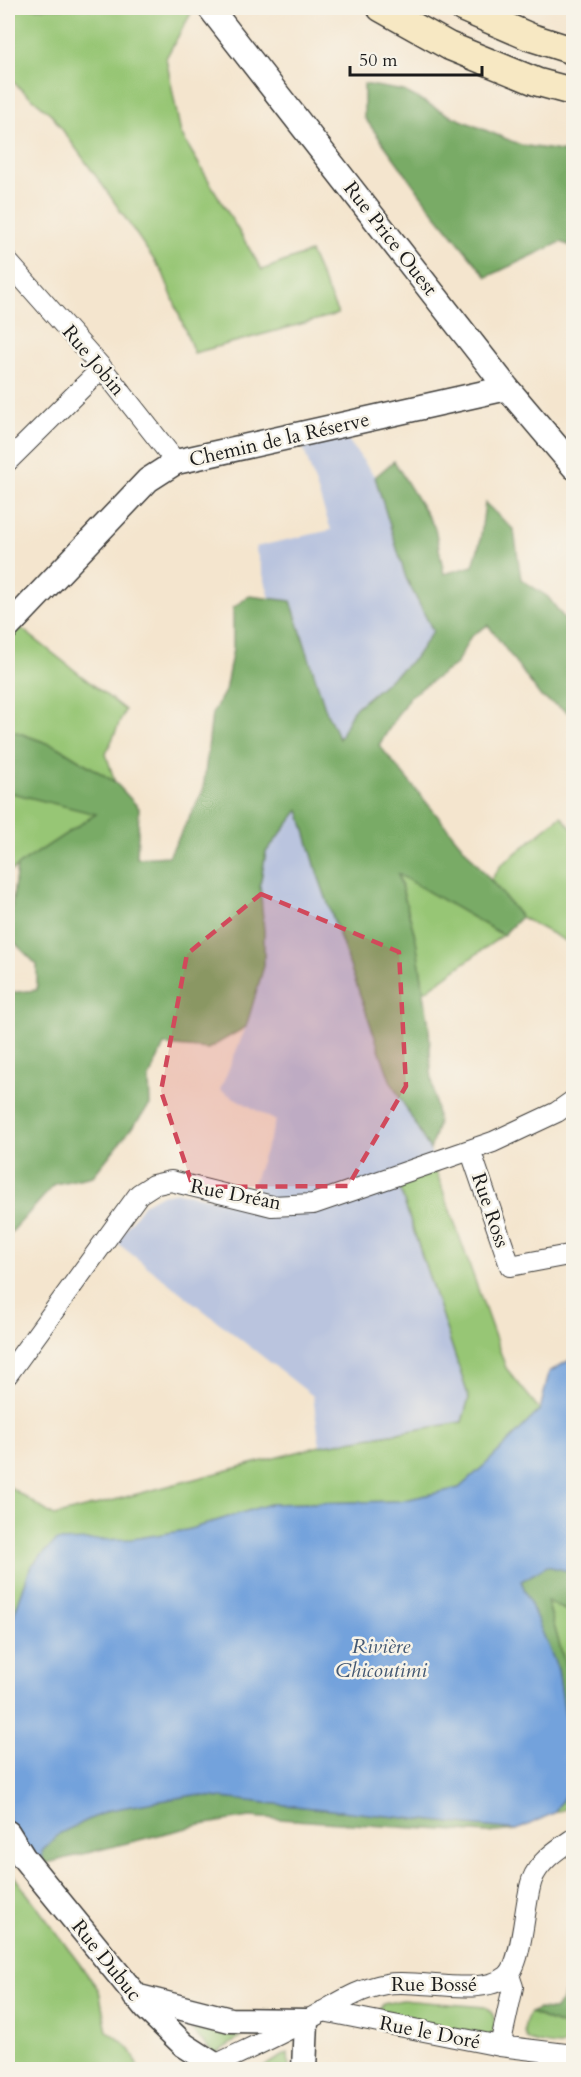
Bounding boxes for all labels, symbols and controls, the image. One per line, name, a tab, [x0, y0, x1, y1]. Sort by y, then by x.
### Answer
scale bar	[350, 39, 482, 77]
text: 50 m	[359, 48, 398, 73]
street label: Rue Price Ouest	[337, 176, 444, 302]
street label: Rue Jobin	[56, 319, 132, 402]
street label: Chemin de la Réserve	[186, 406, 372, 473]
street label: Rue Ross	[465, 1169, 516, 1251]
street label: Rue Dréan	[188, 1172, 284, 1217]
water label: Rivière Chicoutimi	[335, 1632, 427, 1685]
street label: Rue Dubuc	[65, 1914, 148, 2007]
street label: Rue Bossé	[391, 1971, 477, 1998]
street label: Rue le Doré	[377, 2009, 483, 2055]

